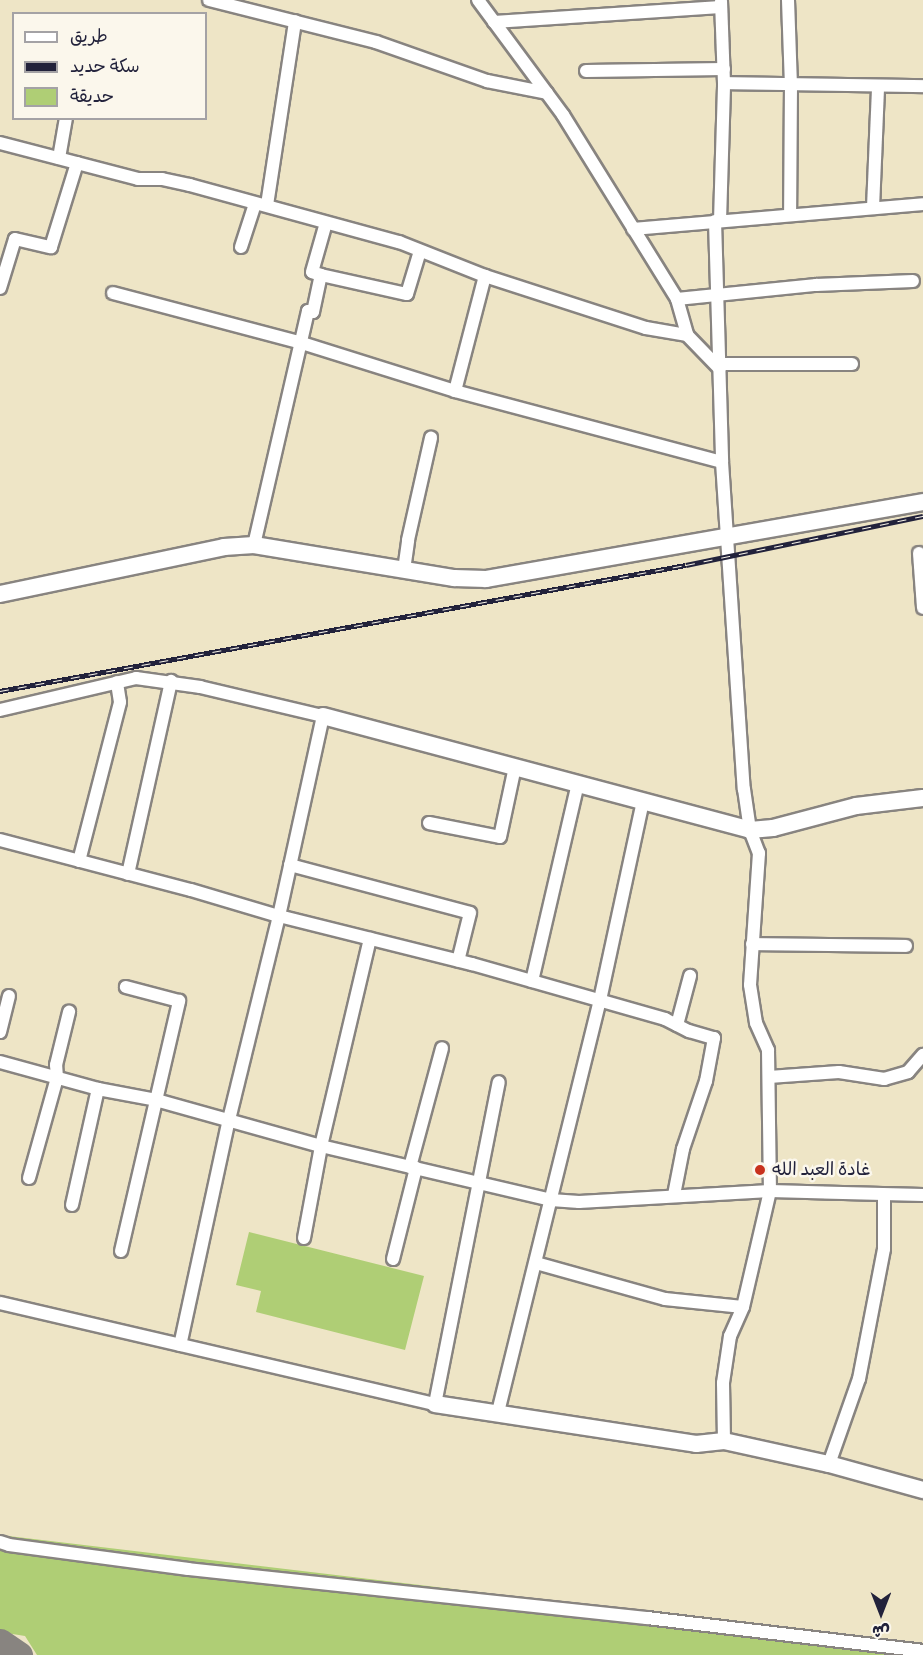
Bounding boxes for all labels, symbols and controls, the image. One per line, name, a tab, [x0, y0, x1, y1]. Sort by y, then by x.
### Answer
legend	[12, 12, 207, 120]
text: طريق	[70, 25, 108, 48]
text: سكة حديد	[70, 55, 140, 78]
text: حديقة	[70, 85, 114, 108]
place label: غادة العبد الله	[772, 1159, 870, 1181]
marker: غادة العبد الله	[753, 1163, 767, 1177]
north arrow	[851, 1583, 911, 1643]
text: ش	[872, 1621, 890, 1641]

